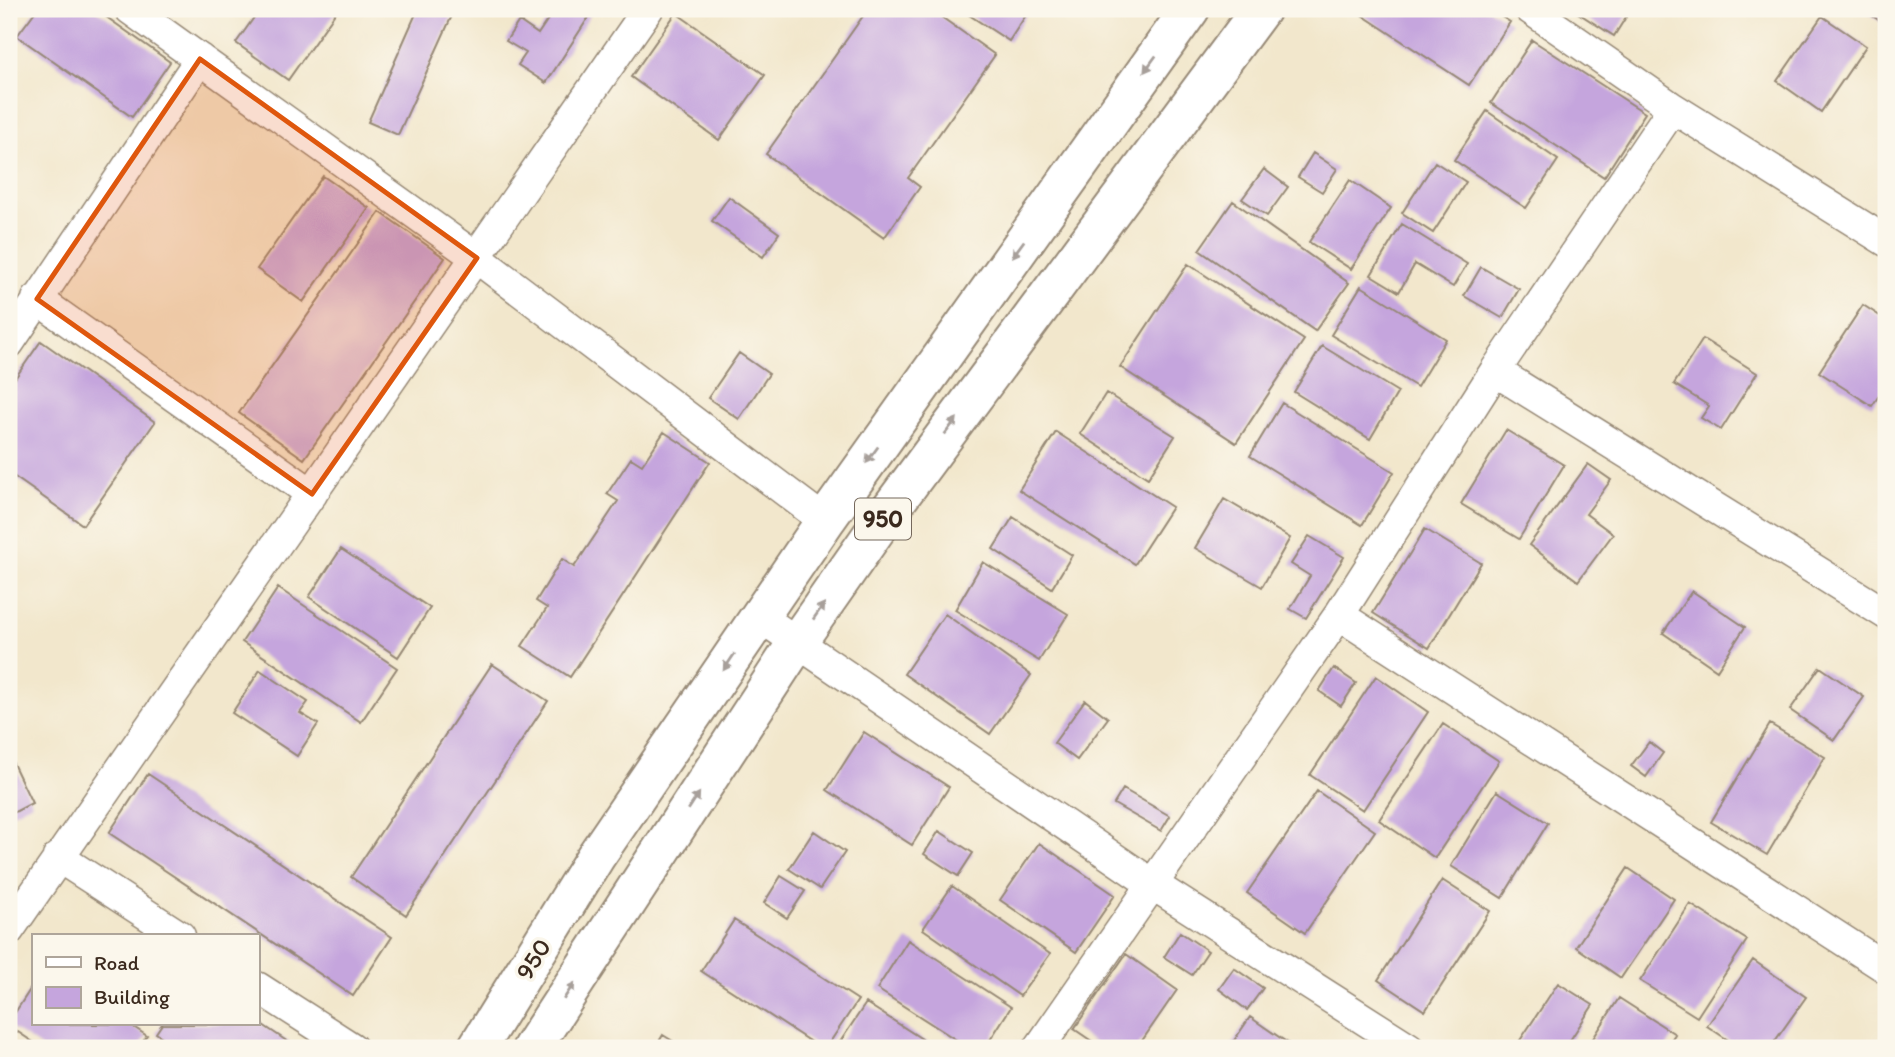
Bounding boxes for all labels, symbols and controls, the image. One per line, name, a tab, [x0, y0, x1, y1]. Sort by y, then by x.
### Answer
one-way arrow	[1143, 55, 1157, 73]
one-way arrow	[1011, 240, 1025, 258]
one-way arrow	[944, 417, 958, 435]
one-way arrow	[865, 446, 879, 464]
road number: 950	[855, 498, 911, 540]
one-way arrow	[812, 602, 826, 620]
one-way arrow	[722, 653, 736, 671]
one-way arrow	[687, 791, 700, 810]
street label: 950	[508, 932, 558, 986]
legend	[32, 934, 259, 1026]
text: Road	[94, 950, 140, 975]
one-way arrow	[563, 981, 576, 1001]
text: Building	[94, 984, 170, 1009]

